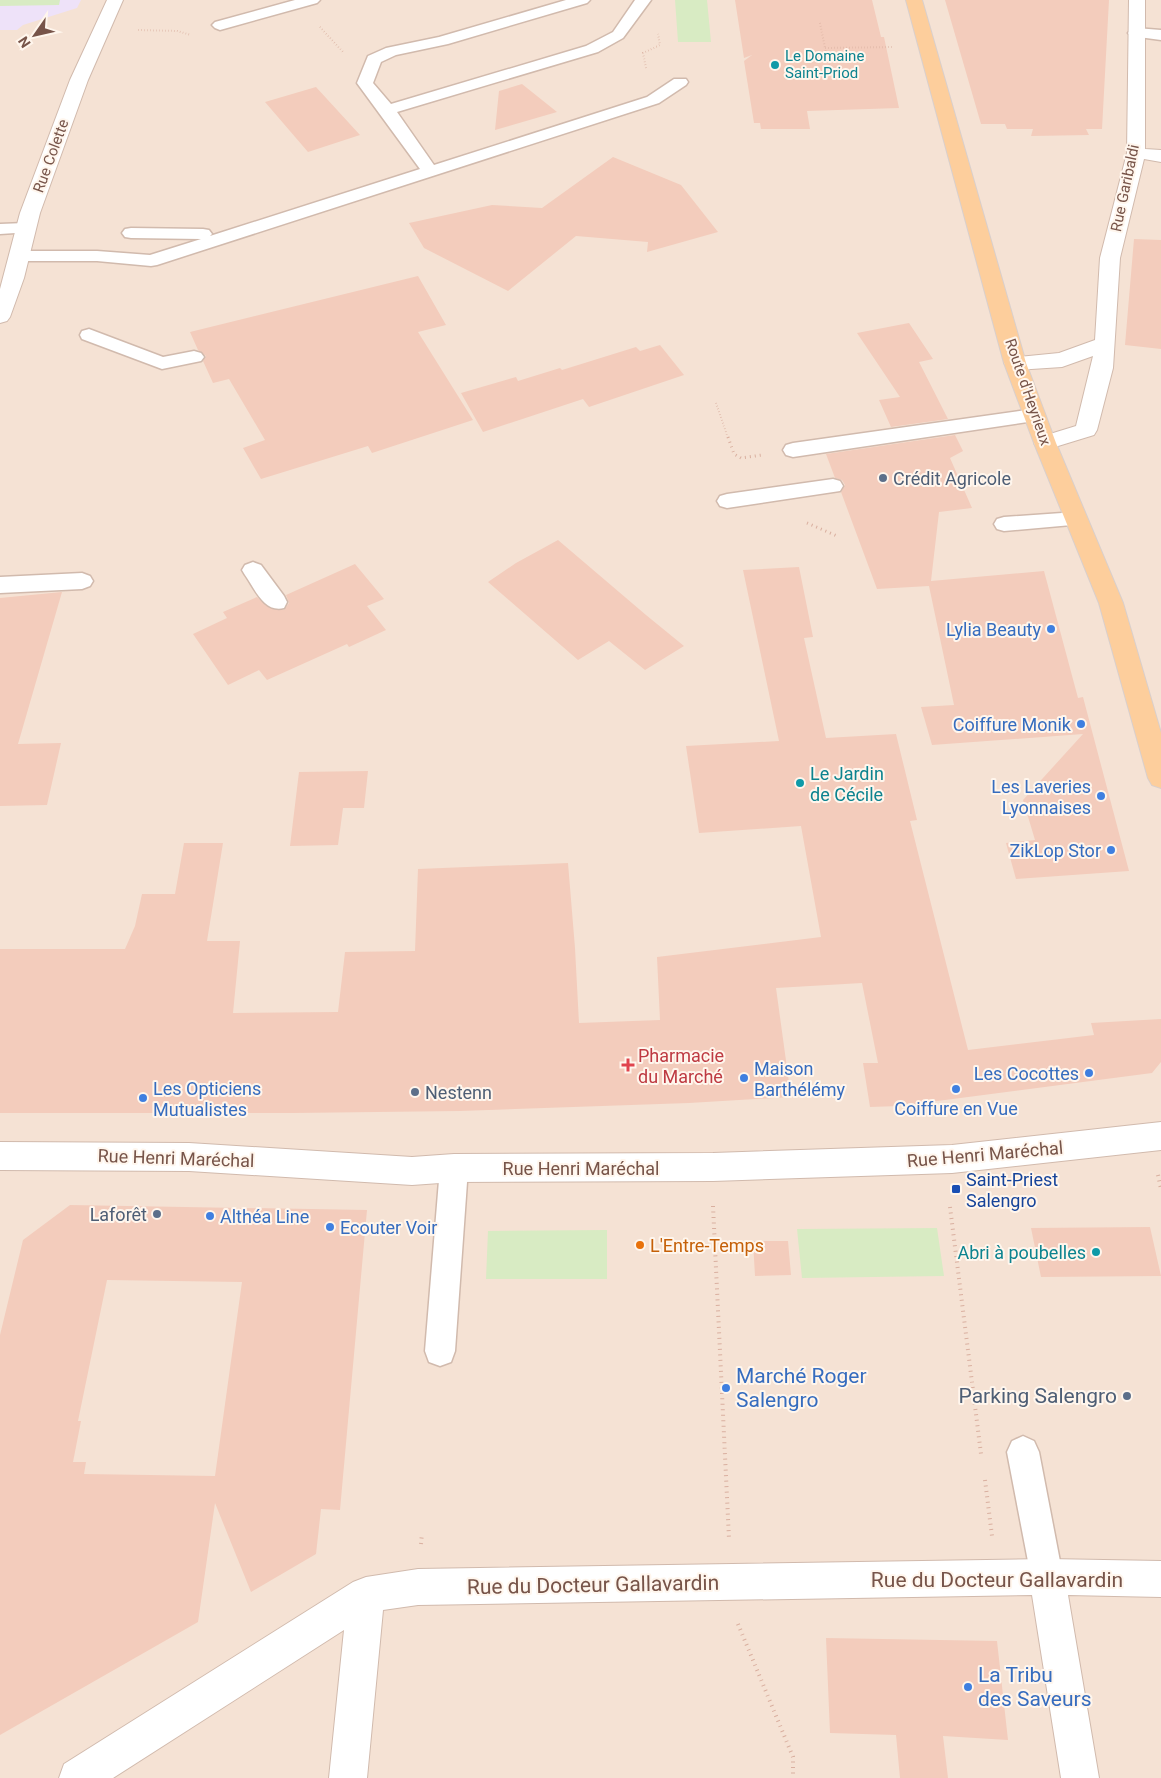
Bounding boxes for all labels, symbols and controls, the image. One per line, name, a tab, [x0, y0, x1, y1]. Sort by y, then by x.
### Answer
north arrow	[10, 10, 60, 60]
text: N	[15, 34, 34, 51]
place label: Le Domaine Saint-Priod	[785, 47, 864, 82]
marker: Le Domaine Saint-Priod	[769, 59, 781, 71]
street label: Rue Colette	[29, 117, 73, 195]
street label: Rue Garibaldi	[1107, 143, 1143, 233]
street label: Route d'Heyrieux	[1001, 336, 1055, 448]
place label: Crédit Agricole	[893, 468, 1011, 489]
marker: Crédit Agricole	[877, 472, 889, 484]
place label: Lylia Beauty	[946, 619, 1041, 640]
marker: Lylia Beauty	[1045, 623, 1057, 635]
place label: Coiffure Monik	[953, 714, 1072, 735]
marker: Coiffure Monik	[1075, 718, 1087, 730]
place label: Le Jardin de Cécile	[810, 763, 884, 805]
place label: Les Laveries Lyonnaises	[991, 776, 1091, 818]
marker: Le Jardin de Cécile	[794, 777, 806, 789]
marker: Les Laveries Lyonnaises	[1095, 790, 1107, 802]
place label: ZikLop Stor	[1009, 840, 1101, 861]
marker: ZikLop Stor	[1105, 844, 1117, 856]
place label: Pharmacie du Marché	[638, 1045, 724, 1087]
place label: Maison Barthélémy	[754, 1058, 846, 1100]
marker: Pharmacie du Marché	[622, 1059, 634, 1071]
place label: Les Cocottes	[974, 1063, 1079, 1084]
marker: Les Cocottes	[1083, 1067, 1095, 1079]
marker: Maison Barthélémy	[738, 1072, 750, 1084]
place label: Les Opticiens Mutualistes	[153, 1078, 261, 1120]
place label: Nestenn	[425, 1082, 492, 1103]
marker: Coiffure en Vue	[950, 1083, 962, 1095]
marker: Nestenn	[409, 1086, 421, 1098]
marker: Les Opticiens Mutualistes	[137, 1092, 149, 1104]
place label: Coiffure en Vue	[894, 1098, 1018, 1119]
street label: Rue Henri Maréchal	[906, 1137, 1064, 1171]
street label: Rue Henri Maréchal	[97, 1145, 255, 1171]
street label: Rue Henri Maréchal	[503, 1158, 659, 1179]
place label: Saint-Priest Salengro	[966, 1169, 1058, 1211]
marker: Saint-Priest Salengro	[950, 1183, 962, 1195]
place label: Laforêt	[90, 1204, 147, 1225]
place label: Althéa Line	[220, 1206, 309, 1227]
marker: Laforêt	[151, 1208, 163, 1220]
marker: Althéa Line	[204, 1210, 216, 1222]
place label: Ecouter Voir	[340, 1217, 437, 1238]
marker: Ecouter Voir	[324, 1221, 336, 1233]
place label: L'Entre-Temps	[650, 1235, 764, 1256]
marker: L'Entre-Temps	[634, 1239, 646, 1251]
place label: Abri à poubelles	[957, 1242, 1086, 1263]
marker: Abri à poubelles	[1090, 1246, 1102, 1258]
place label: Marché Roger Salengro	[736, 1364, 867, 1412]
marker: Marché Roger Salengro	[720, 1382, 732, 1394]
place label: Parking Salengro	[959, 1384, 1117, 1408]
marker: Parking Salengro	[1121, 1390, 1133, 1402]
street label: Rue du Docteur Gallavardin	[871, 1568, 1123, 1592]
street label: Rue du Docteur Gallavardin	[467, 1571, 719, 1599]
place label: La Tribu des Saveurs	[978, 1663, 1091, 1711]
marker: La Tribu des Saveurs	[962, 1681, 974, 1693]

